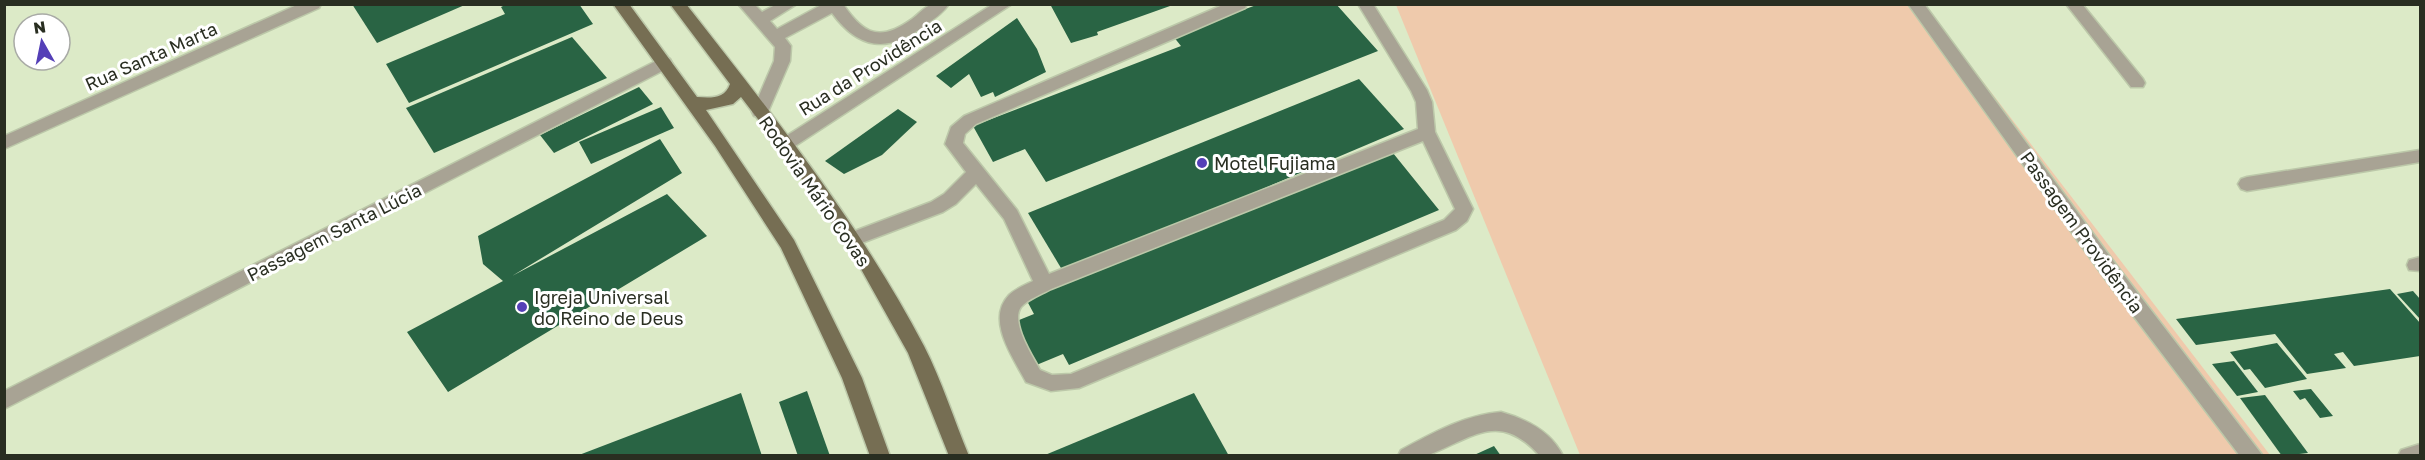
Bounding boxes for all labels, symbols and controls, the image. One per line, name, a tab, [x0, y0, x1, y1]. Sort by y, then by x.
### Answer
north arrow	[12, 12, 72, 72]
street label: Rua da Providência	[794, 14, 946, 120]
text: N	[32, 16, 47, 38]
street label: Rua Santa Marta	[82, 17, 220, 95]
street label: Rodovia Mário Covas	[755, 112, 875, 270]
street label: Passagem Providência	[2016, 147, 2148, 317]
place label: Motel Fujiama	[1214, 152, 1336, 174]
marker: Motel Fujiama	[1195, 156, 1209, 170]
street label: Passagem Santa Lúcia	[243, 178, 425, 286]
place label: Igreja Universal do Reino de Deus	[534, 286, 684, 329]
marker: Igreja Universal do Reino de Deus	[515, 300, 529, 314]

